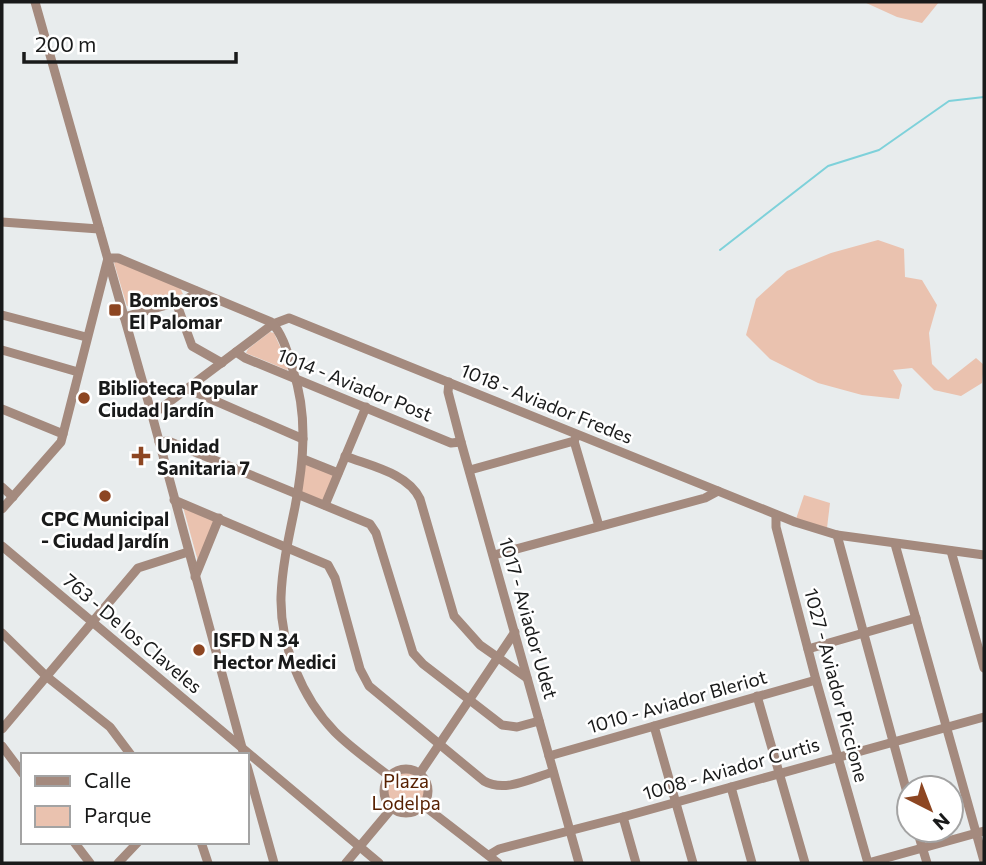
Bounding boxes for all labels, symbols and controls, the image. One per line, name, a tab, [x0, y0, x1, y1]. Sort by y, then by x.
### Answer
scale bar	[24, 21, 236, 65]
text: 200 m	[35, 31, 96, 56]
place label: Bomberos El Palomar	[129, 288, 223, 333]
marker: Bomberos El Palomar	[107, 302, 123, 318]
street label: 1014 - Aviador Post	[274, 342, 436, 426]
street label: 1018 - Aviador Fredes	[458, 358, 636, 448]
place label: Biblioteca Popular Ciudad Jardín	[98, 376, 258, 421]
marker: Biblioteca Popular Ciudad Jardín	[76, 390, 92, 406]
place label: Unidad Sanitaria 7	[157, 434, 250, 479]
marker: Unidad Sanitaria 7	[131, 446, 151, 466]
marker: CPC Municipal - Ciudad Jardín	[97, 488, 113, 504]
place label: CPC Municipal - Ciudad Jardín	[41, 507, 169, 552]
street label: 1017 - Aviador Udet	[495, 535, 563, 702]
street label: 763 - De los Claveles	[59, 568, 207, 698]
street label: 1027 - Aviador Piccione	[800, 586, 874, 784]
place label: ISFD N 34 Hector Medici	[213, 628, 336, 673]
marker: ISFD N 34 Hector Medici	[191, 642, 207, 658]
street label: 1010 - Aviador Bleriot	[585, 664, 769, 738]
street label: 1008 - Aviador Curtis	[640, 732, 822, 804]
legend	[21, 753, 248, 844]
text: Calle	[84, 767, 131, 792]
park label: Plaza Lodelpa	[371, 769, 441, 814]
north arrow	[895, 774, 965, 844]
text: Parque	[84, 802, 151, 827]
text: N	[929, 809, 955, 835]

